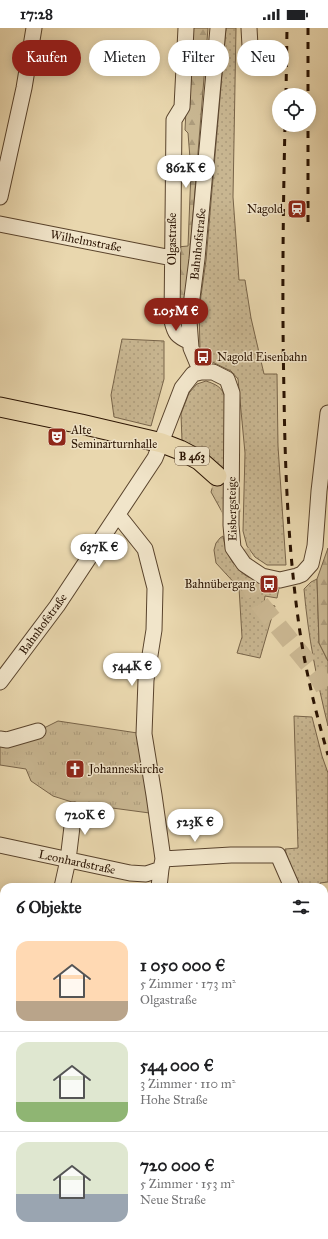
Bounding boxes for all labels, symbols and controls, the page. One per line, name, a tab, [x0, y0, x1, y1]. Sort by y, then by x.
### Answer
text: 17:28	[20, 5, 53, 23]
chip: Kaufen	[12, 40, 81, 76]
chip: Mieten	[89, 40, 160, 76]
chip: Filter	[168, 40, 229, 76]
chip: Neu	[237, 40, 289, 76]
map controls	[272, 88, 316, 132]
button: locate	[272, 88, 316, 132]
pin: 862K €	[153, 155, 219, 189]
text: 862K €	[166, 160, 206, 176]
station icon: Nagold	[286, 198, 308, 220]
place label: Nagold	[247, 202, 283, 217]
street label: Bahnhofstraße	[187, 207, 209, 281]
street label: Olgastraße	[165, 213, 180, 265]
street label: Wilhelmstraße	[49, 227, 123, 255]
pin: 1.05M €	[139, 298, 213, 332]
text: 1.05M €	[153, 303, 199, 319]
bus stop icon: Nagold Eisenbahn	[192, 346, 214, 368]
place label: Nagold Eisenbahn	[217, 350, 308, 365]
place label: Alte Seminarturnhalle	[70, 423, 157, 451]
theatre icon: Alte Seminarturnhalle	[46, 426, 68, 448]
road number: B 463	[175, 447, 209, 465]
street label: Eisbergsteige	[224, 477, 241, 541]
pin: 637K €	[66, 534, 132, 568]
text: 637K €	[80, 539, 118, 555]
bus stop icon: Bahnübergang	[258, 573, 280, 595]
place label: Bahnübergang	[184, 577, 255, 592]
street label: Bahnhofstraße	[16, 591, 70, 657]
pin: 544K €	[99, 653, 165, 687]
text: 544K €	[112, 658, 152, 674]
church icon: Johanneskirche	[64, 758, 86, 780]
place label: Johanneskirche	[87, 762, 164, 777]
pin: 720K €	[52, 802, 118, 836]
text: 720K €	[65, 807, 105, 823]
pin: 523K €	[162, 809, 228, 843]
text: 523K €	[176, 814, 214, 830]
street label: Leonhardstraße	[37, 847, 117, 877]
icon: filters	[290, 896, 312, 918]
text: 6 Objekte	[16, 897, 82, 918]
text: 1 050 000 €	[140, 955, 225, 976]
icon: home	[48, 957, 96, 1005]
text: 5 Zimmer · 173 m²	[140, 976, 236, 992]
text: Olgastraße	[140, 992, 197, 1008]
text: 544 000 €	[140, 1055, 214, 1076]
icon: home	[48, 1058, 96, 1106]
text: 3 Zimmer · 110 m²	[140, 1076, 236, 1092]
text: Hohe Straße	[140, 1092, 208, 1108]
text: 720 000 €	[140, 1155, 215, 1176]
icon: home	[48, 1158, 96, 1206]
text: 5 Zimmer · 153 m²	[140, 1176, 235, 1192]
text: Neue Straße	[140, 1192, 206, 1208]

